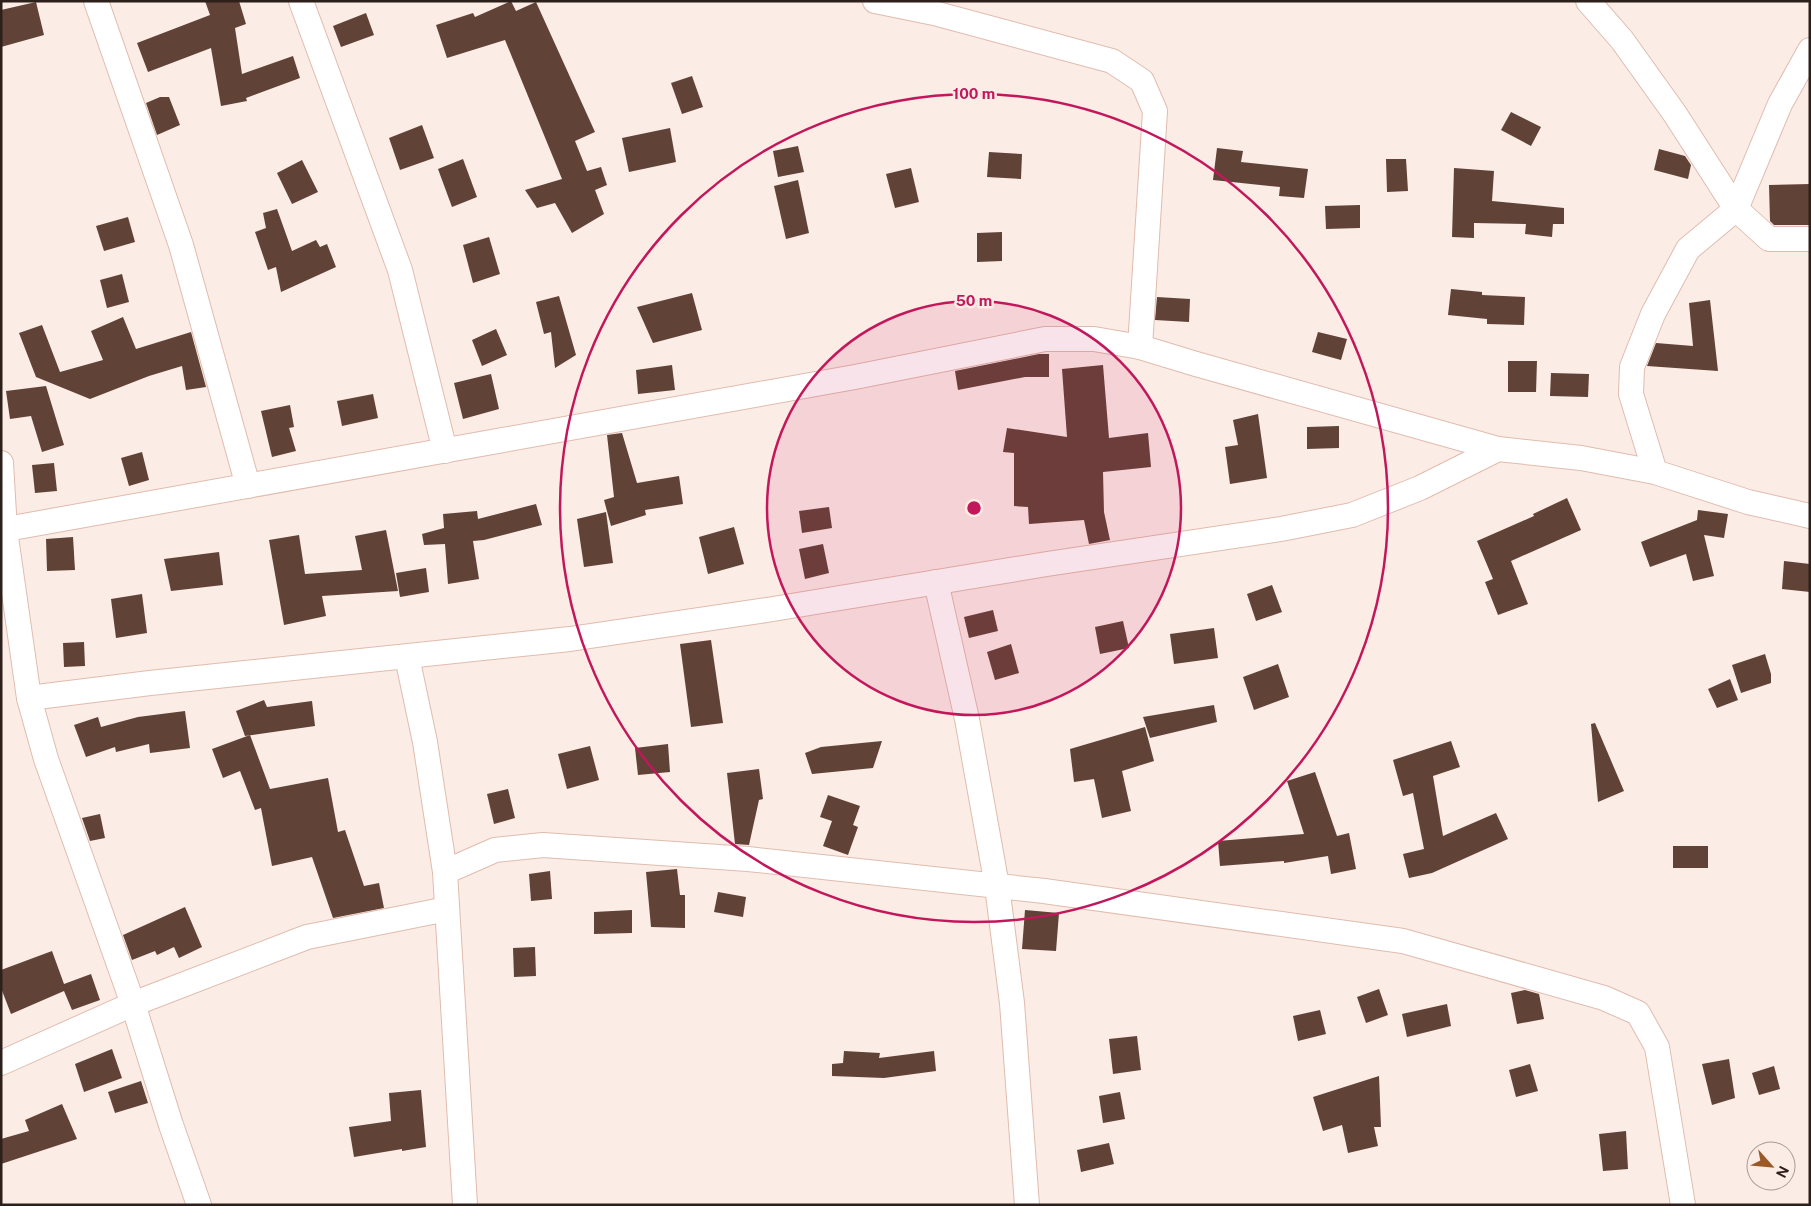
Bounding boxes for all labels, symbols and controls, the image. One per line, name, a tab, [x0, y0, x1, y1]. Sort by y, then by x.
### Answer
text: 100 m	[953, 85, 995, 102]
text: 50 m	[956, 292, 992, 309]
centre of rings	[965, 499, 983, 517]
north arrow	[1746, 1141, 1796, 1191]
text: N	[1773, 1163, 1792, 1180]

